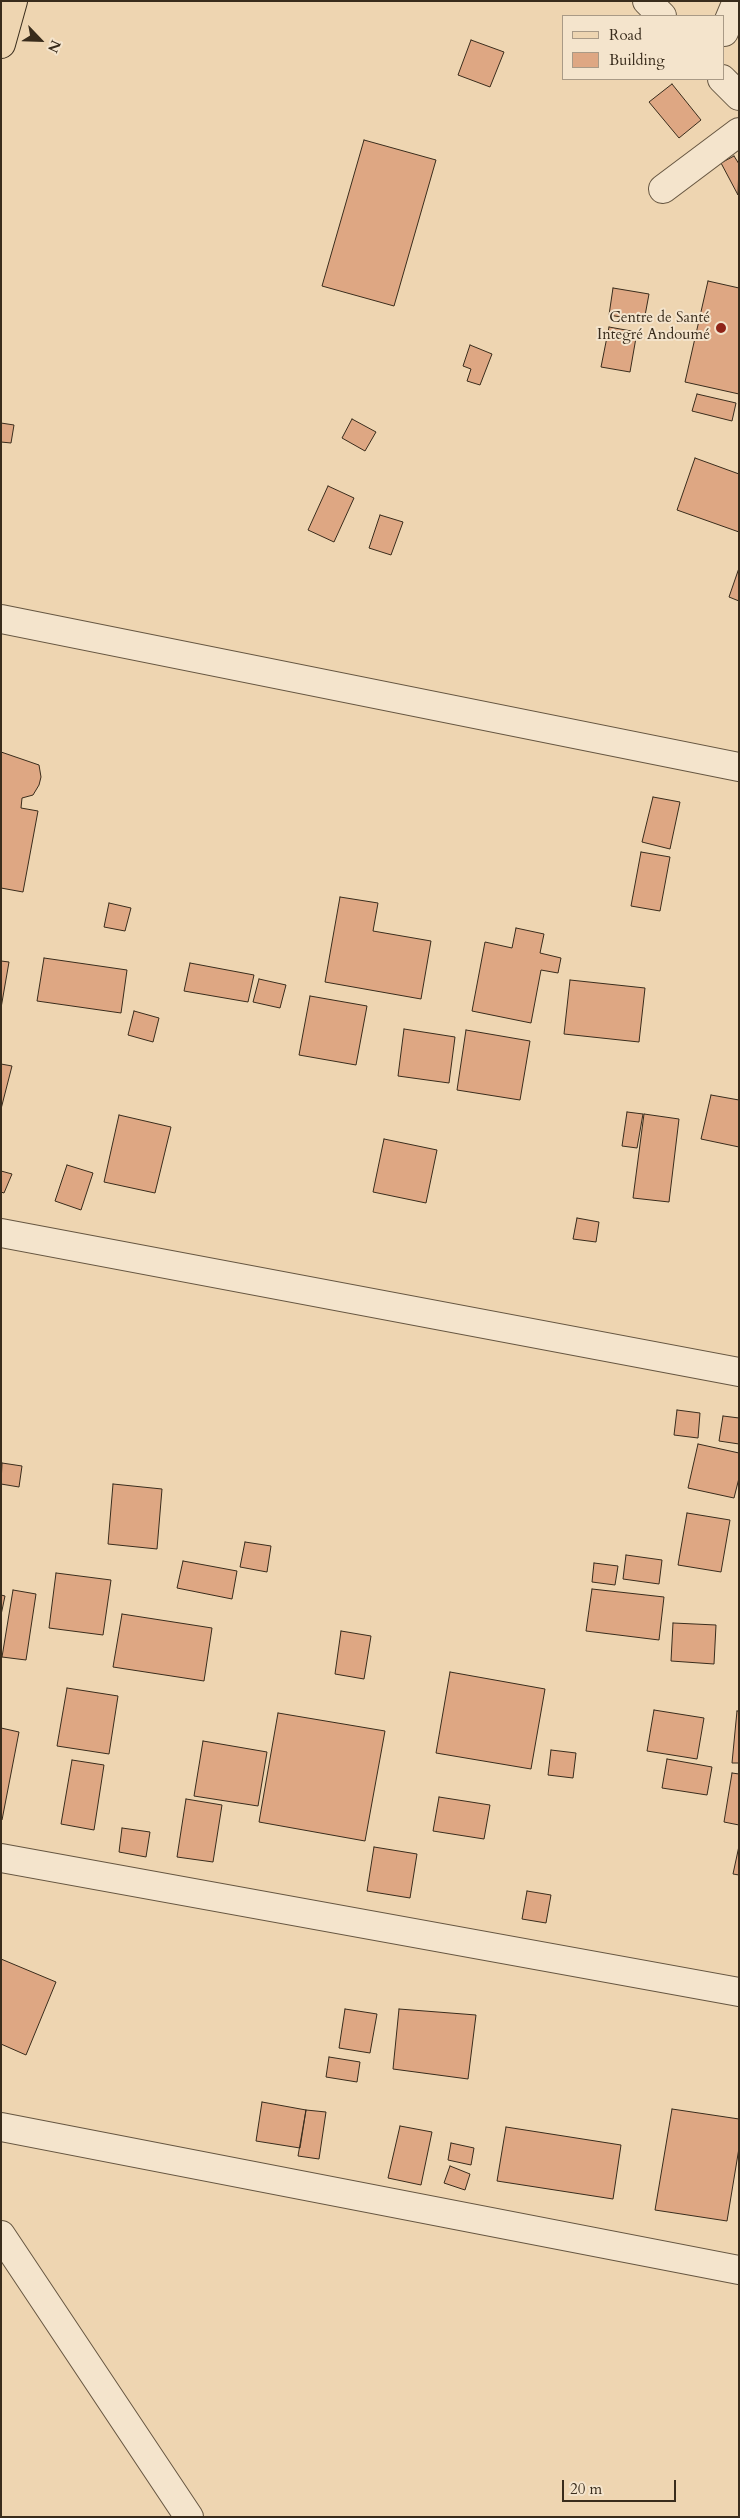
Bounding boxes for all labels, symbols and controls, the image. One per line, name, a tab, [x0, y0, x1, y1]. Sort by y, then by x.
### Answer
north arrow	[15, 15, 65, 65]
legend	[562, 15, 725, 80]
text: Road	[609, 25, 642, 45]
text: N	[43, 37, 65, 56]
text: Building	[609, 50, 665, 70]
place label: Centre de Santé Integré Andoumé	[597, 310, 710, 345]
marker: Centre de Santé Integré Andoumé	[714, 321, 728, 335]
scale bar	[565, 2470, 679, 2502]
text: 20 m	[570, 2479, 602, 2499]

